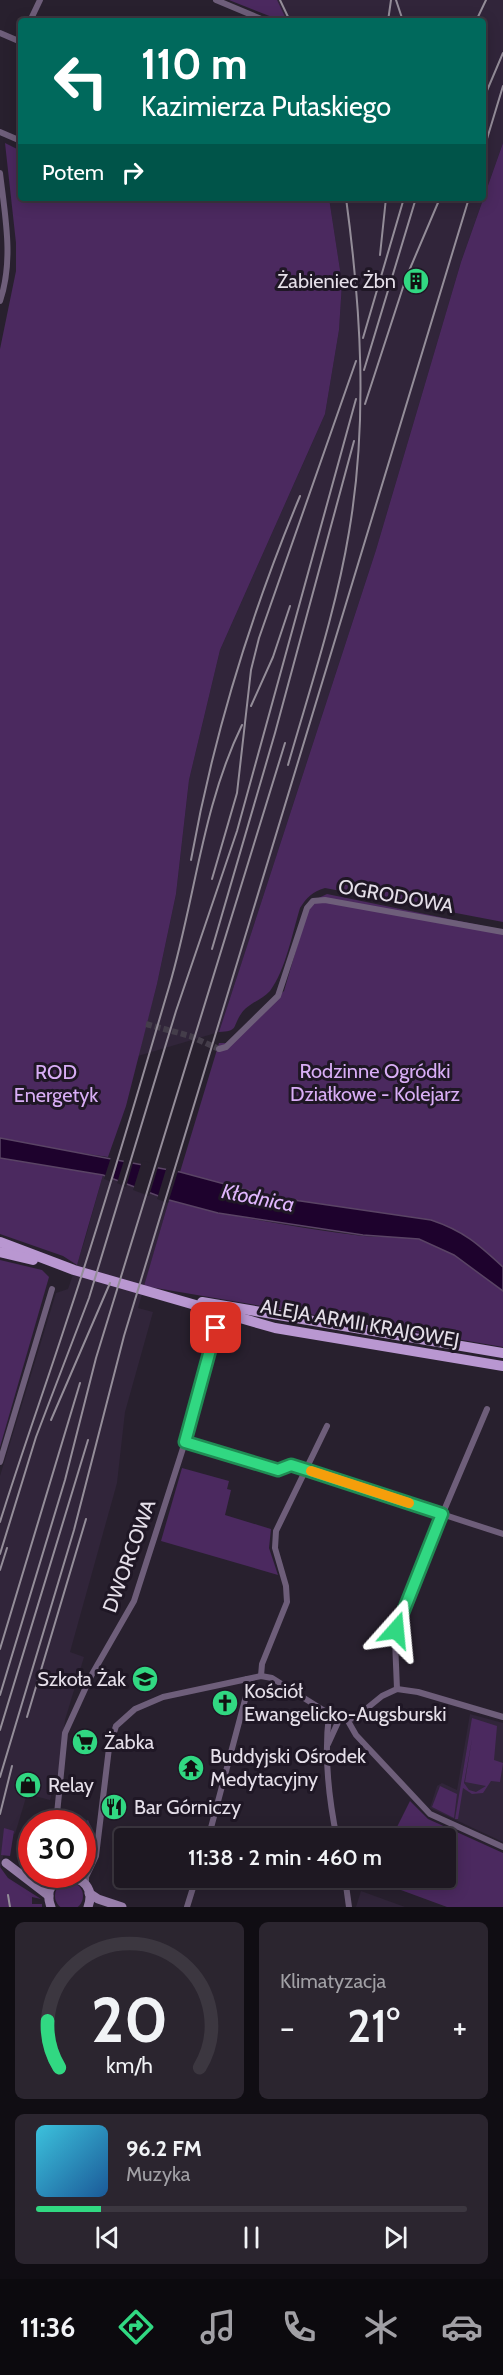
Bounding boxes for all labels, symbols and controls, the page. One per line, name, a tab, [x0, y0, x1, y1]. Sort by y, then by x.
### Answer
text: 110 m	[141, 38, 248, 90]
icon: left	[42, 42, 120, 120]
text: Kazimierza Pułaskiego	[141, 90, 391, 123]
icon: right	[116, 156, 149, 189]
text: Potem	[42, 159, 104, 186]
building icon: Żabieniec Żbn	[401, 266, 431, 296]
place label: Żabieniec Żbn	[277, 269, 396, 293]
street label: OGRODOWA	[337, 874, 456, 918]
park label: Rodzinne Ogródki Działkowe - Kolejarz	[290, 1059, 460, 1106]
park label: ROD Energetyk	[14, 1060, 98, 1107]
water label: Kłodnica	[220, 1178, 297, 1217]
street label: ALEJA ARMII KRAJOWEJ	[259, 1294, 461, 1352]
pin	[190, 1302, 241, 1353]
icon: arrive	[199, 1311, 232, 1344]
street label: DWORCOWA	[97, 1496, 161, 1616]
position arrow	[364, 1598, 428, 1662]
school or university icon: Szkoła Żak	[130, 1664, 160, 1694]
place label: Szkoła Żak	[37, 1667, 126, 1691]
place label: Kościół Ewangelicko-Augsburski	[244, 1679, 446, 1726]
church icon: Kościół Ewangelicko-Augsburski	[210, 1688, 240, 1718]
supermarket icon: Żabka	[70, 1727, 100, 1757]
place label: Żabka	[104, 1730, 155, 1754]
place label: Buddyjski Ośrodek Medytacyjny	[210, 1744, 366, 1791]
temple icon: Buddyjski Ośrodek Medytacyjny	[176, 1753, 206, 1783]
shop icon: Relay	[13, 1770, 43, 1800]
place label: Relay	[48, 1773, 94, 1797]
restaurant icon: Bar Górniczy	[99, 1792, 129, 1822]
place label: Bar Górniczy	[134, 1795, 241, 1819]
speed limit sign: 30	[18, 1810, 96, 1888]
text: 11:38 · 2 min · 460 m	[188, 1844, 382, 1871]
text: Klimatyzacja	[280, 1969, 386, 1993]
text: 20	[91, 1982, 168, 2058]
text: 21°	[347, 1999, 400, 2053]
text: −	[280, 2007, 295, 2047]
text: +	[452, 2007, 467, 2047]
text: km/h	[106, 2052, 153, 2078]
text: 96.2 FM	[126, 2135, 202, 2162]
text: Muzyka	[126, 2162, 190, 2186]
icon: previous	[91, 2221, 124, 2254]
icon: pause	[235, 2221, 268, 2254]
icon: next	[379, 2221, 412, 2254]
icon: directions	[115, 2306, 157, 2348]
icon: music	[197, 2306, 239, 2348]
icon: phone	[278, 2306, 320, 2348]
icon: climate	[360, 2306, 402, 2348]
icon: car	[441, 2306, 483, 2348]
text: 11:36	[20, 2311, 75, 2344]

